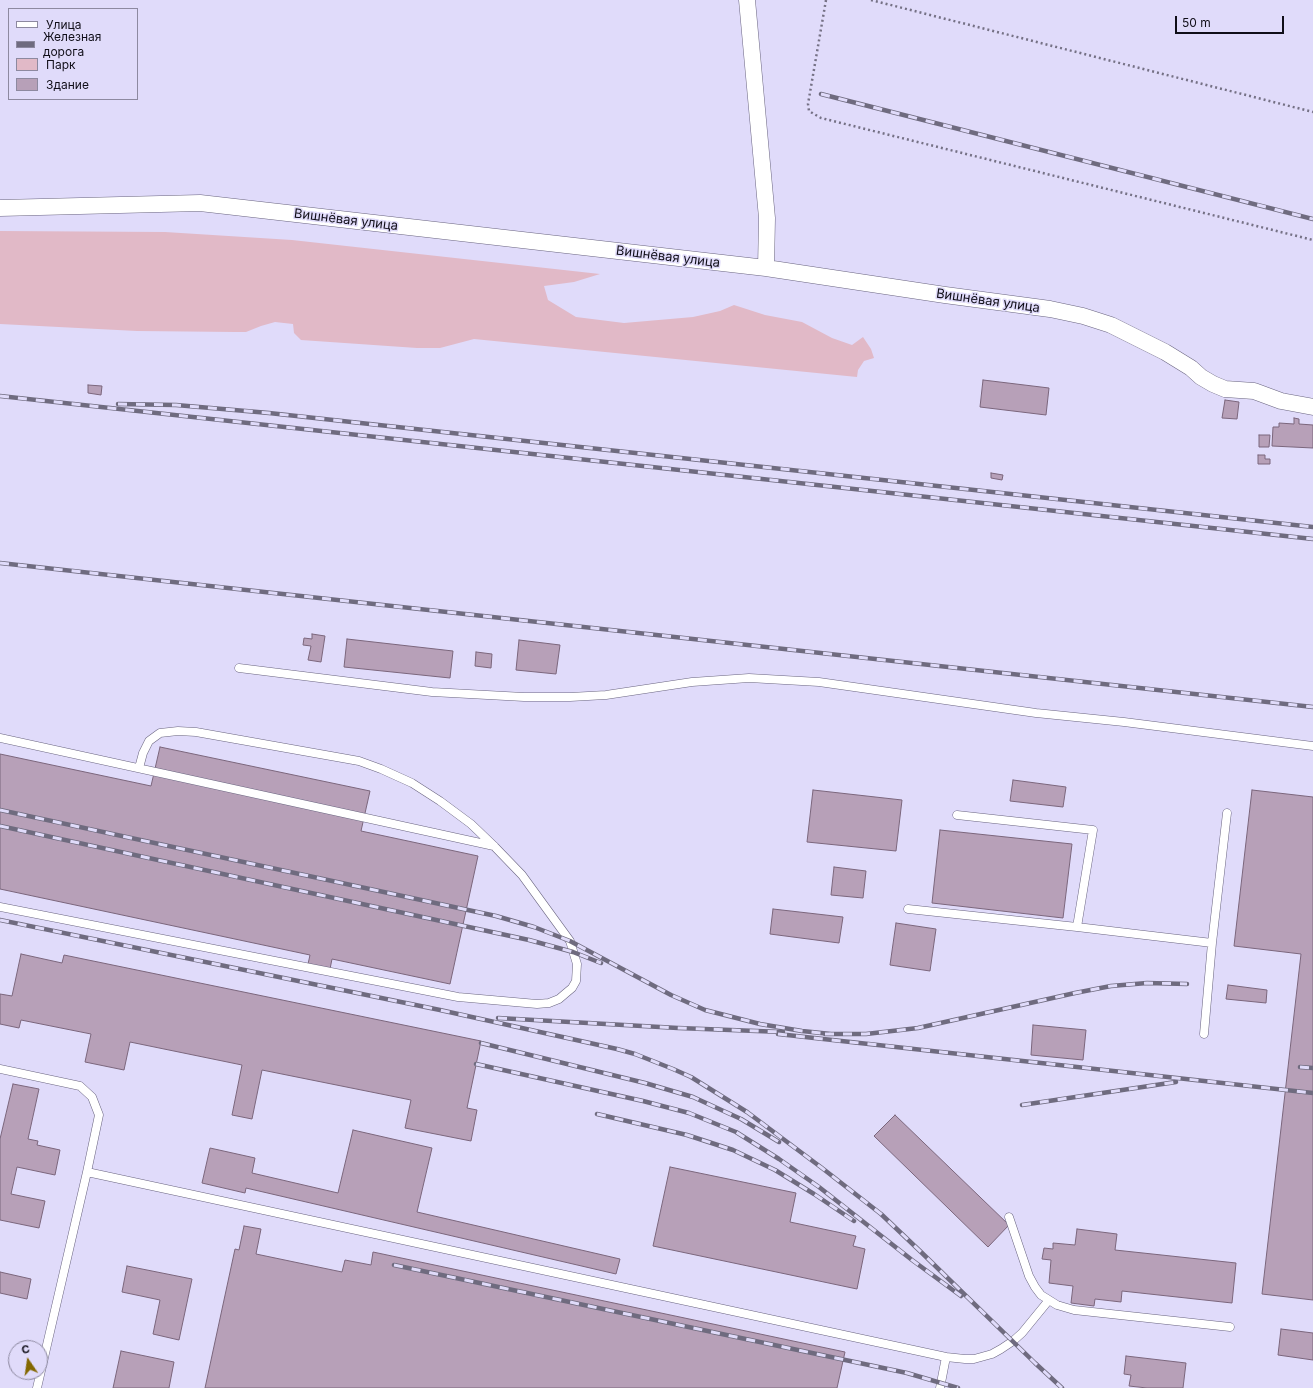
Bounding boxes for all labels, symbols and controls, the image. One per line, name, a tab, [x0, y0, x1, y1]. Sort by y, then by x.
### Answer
legend	[8, 8, 138, 100]
scale bar	[1177, 8, 1286, 34]
text: 50 m	[1182, 15, 1211, 30]
text: Улица	[46, 17, 81, 32]
text: Железная дорога	[43, 29, 101, 59]
text: Парк	[46, 57, 76, 72]
text: Здание	[46, 77, 89, 92]
street label: Вишнёвая улица	[293, 206, 399, 234]
street label: Вишнёвая улица	[615, 243, 721, 271]
street label: Вишнёвая улица	[935, 286, 1041, 316]
north arrow	[8, 1340, 48, 1380]
text: С	[20, 1342, 31, 1357]

